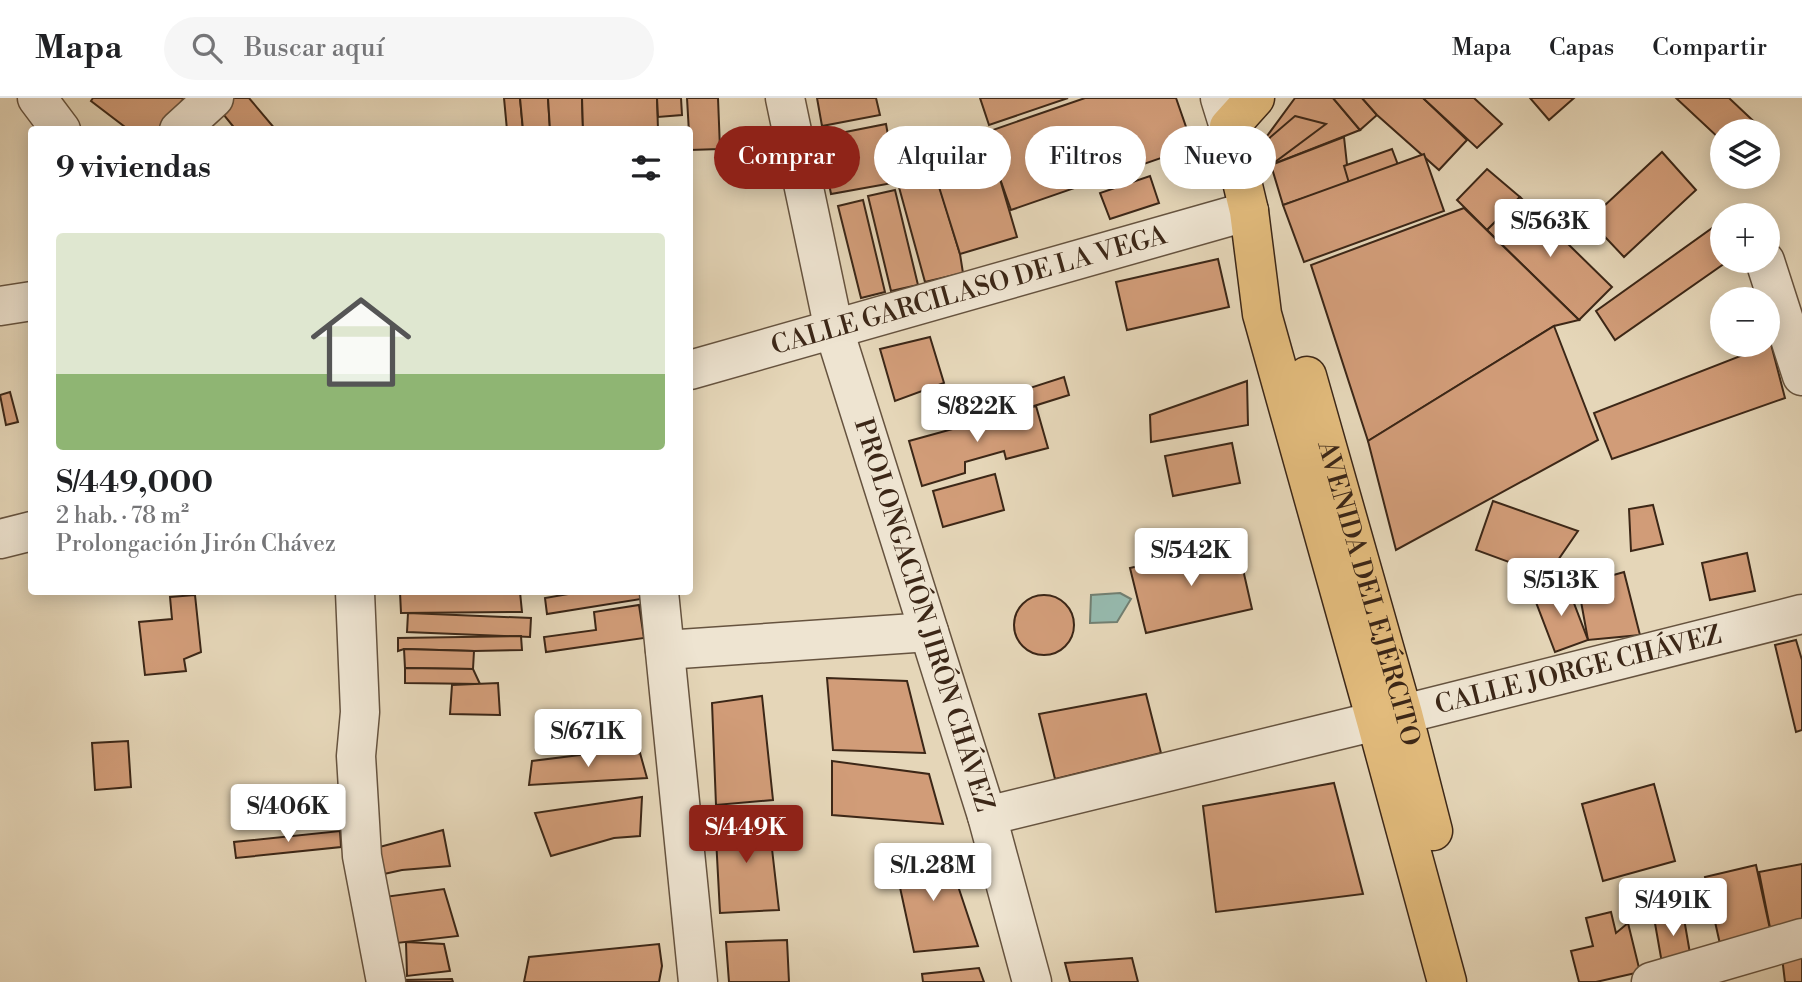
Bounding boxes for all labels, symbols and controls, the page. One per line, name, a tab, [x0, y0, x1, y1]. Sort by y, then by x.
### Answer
search box	[164, 17, 654, 80]
text: Mapa	[35, 28, 122, 69]
icon: search	[188, 29, 226, 67]
text: Buscar aquí	[244, 32, 384, 64]
text: Mapa	[1452, 33, 1511, 63]
text: Capas	[1549, 33, 1614, 63]
text: Compartir	[1652, 33, 1767, 63]
map controls	[1710, 119, 1780, 357]
button: layers	[1710, 119, 1780, 189]
chip: Comprar	[714, 126, 860, 189]
chip: Alquilar	[874, 126, 1011, 189]
chip: Filtros	[1025, 126, 1146, 189]
chip: Nuevo	[1160, 126, 1276, 189]
text: 9 viviendas	[56, 149, 211, 187]
icon: filters	[627, 149, 665, 187]
pin: S/563K	[1493, 200, 1607, 259]
button: +	[1710, 203, 1780, 273]
text: S/563K	[1511, 208, 1589, 236]
street label: CALLE GARCILASO DE LA VEGA	[768, 219, 1171, 362]
icon: home	[298, 279, 424, 405]
button: −	[1710, 287, 1780, 357]
pin: S/822K	[920, 384, 1034, 444]
text: S/822K	[937, 393, 1017, 421]
street label: PROLONGACIÓN JIRÓN CHÁVEZ	[847, 415, 1001, 816]
street label: AVENIDA DEL EJÉRCITO	[1310, 436, 1427, 749]
text: S/449,000	[56, 464, 213, 502]
text: 2 hab. · 78 m²	[56, 502, 189, 530]
pin: S/542K	[1134, 528, 1248, 588]
text: Prolongación Jirón Chávez	[56, 530, 336, 558]
text: S/542K	[1151, 537, 1231, 565]
pin: S/513K	[1504, 559, 1618, 618]
text: S/513K	[1523, 567, 1599, 595]
street label: CALLE JORGE CHÁVEZ	[1432, 619, 1725, 722]
pin: S/671K	[531, 710, 645, 769]
text: S/671K	[551, 718, 625, 746]
pin: S/406K	[231, 784, 345, 844]
text: S/406K	[247, 793, 329, 821]
pin: S/449K	[689, 806, 803, 865]
text: S/449K	[705, 814, 787, 842]
pin: S/1.28M	[868, 844, 998, 903]
text: S/1.28M	[890, 852, 976, 880]
pin: S/491K	[1616, 878, 1730, 938]
text: S/491K	[1635, 887, 1711, 915]

